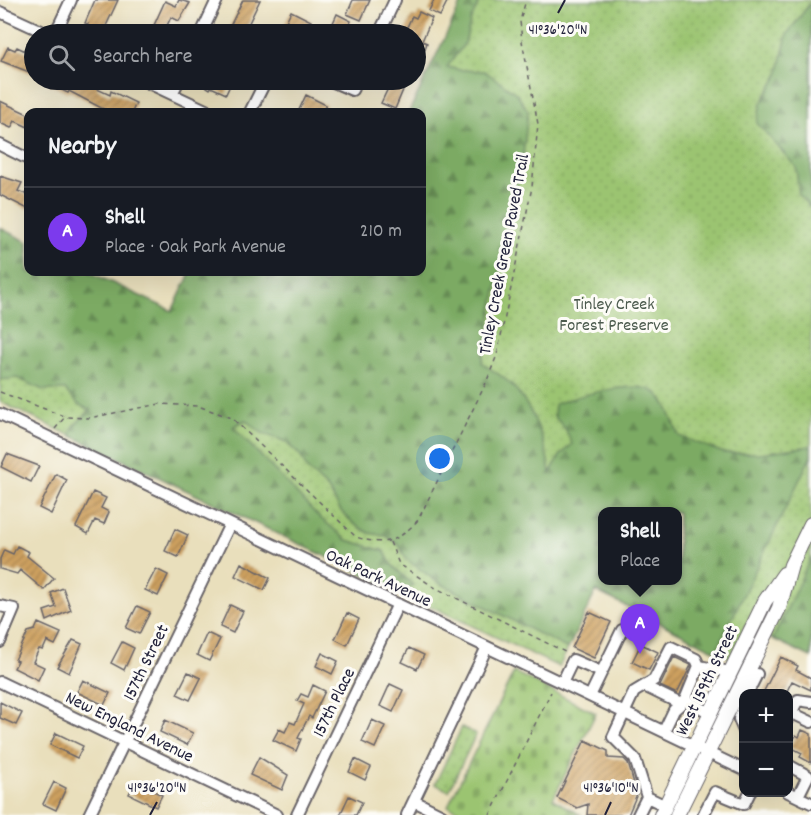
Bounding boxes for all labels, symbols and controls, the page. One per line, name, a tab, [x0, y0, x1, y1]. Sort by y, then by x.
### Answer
text: 41°36'20"N	[529, 20, 587, 42]
search box	[24, 24, 426, 90]
icon: search	[45, 41, 78, 74]
text: Search here	[93, 42, 192, 73]
text: Nearby	[48, 129, 116, 166]
street label: Tinley Creek Green Paved Trail	[474, 151, 537, 357]
text: Shell	[105, 203, 145, 234]
text: A	[62, 218, 73, 246]
text: 210 m	[360, 218, 402, 246]
text: Place · Oak Park Avenue	[105, 234, 286, 262]
park label: Tinley Creek Forest Preserve	[559, 293, 669, 339]
your location	[425, 444, 454, 473]
popup	[598, 507, 682, 585]
text: Shell	[620, 517, 660, 548]
street label: Oak Park Avenue	[321, 544, 435, 615]
text: Place	[620, 548, 660, 576]
pin: A	[620, 604, 660, 654]
street label: 157th Street	[118, 620, 177, 705]
street label: West 159th Street	[671, 621, 746, 740]
street label: 157th Place	[308, 664, 363, 742]
street label: New England Avenue	[61, 686, 197, 770]
map controls	[739, 689, 793, 797]
button: +	[739, 689, 793, 743]
button: −	[739, 743, 793, 797]
text: 41°36'20"N	[128, 778, 186, 800]
text: 41°36'10"N	[583, 778, 639, 800]

